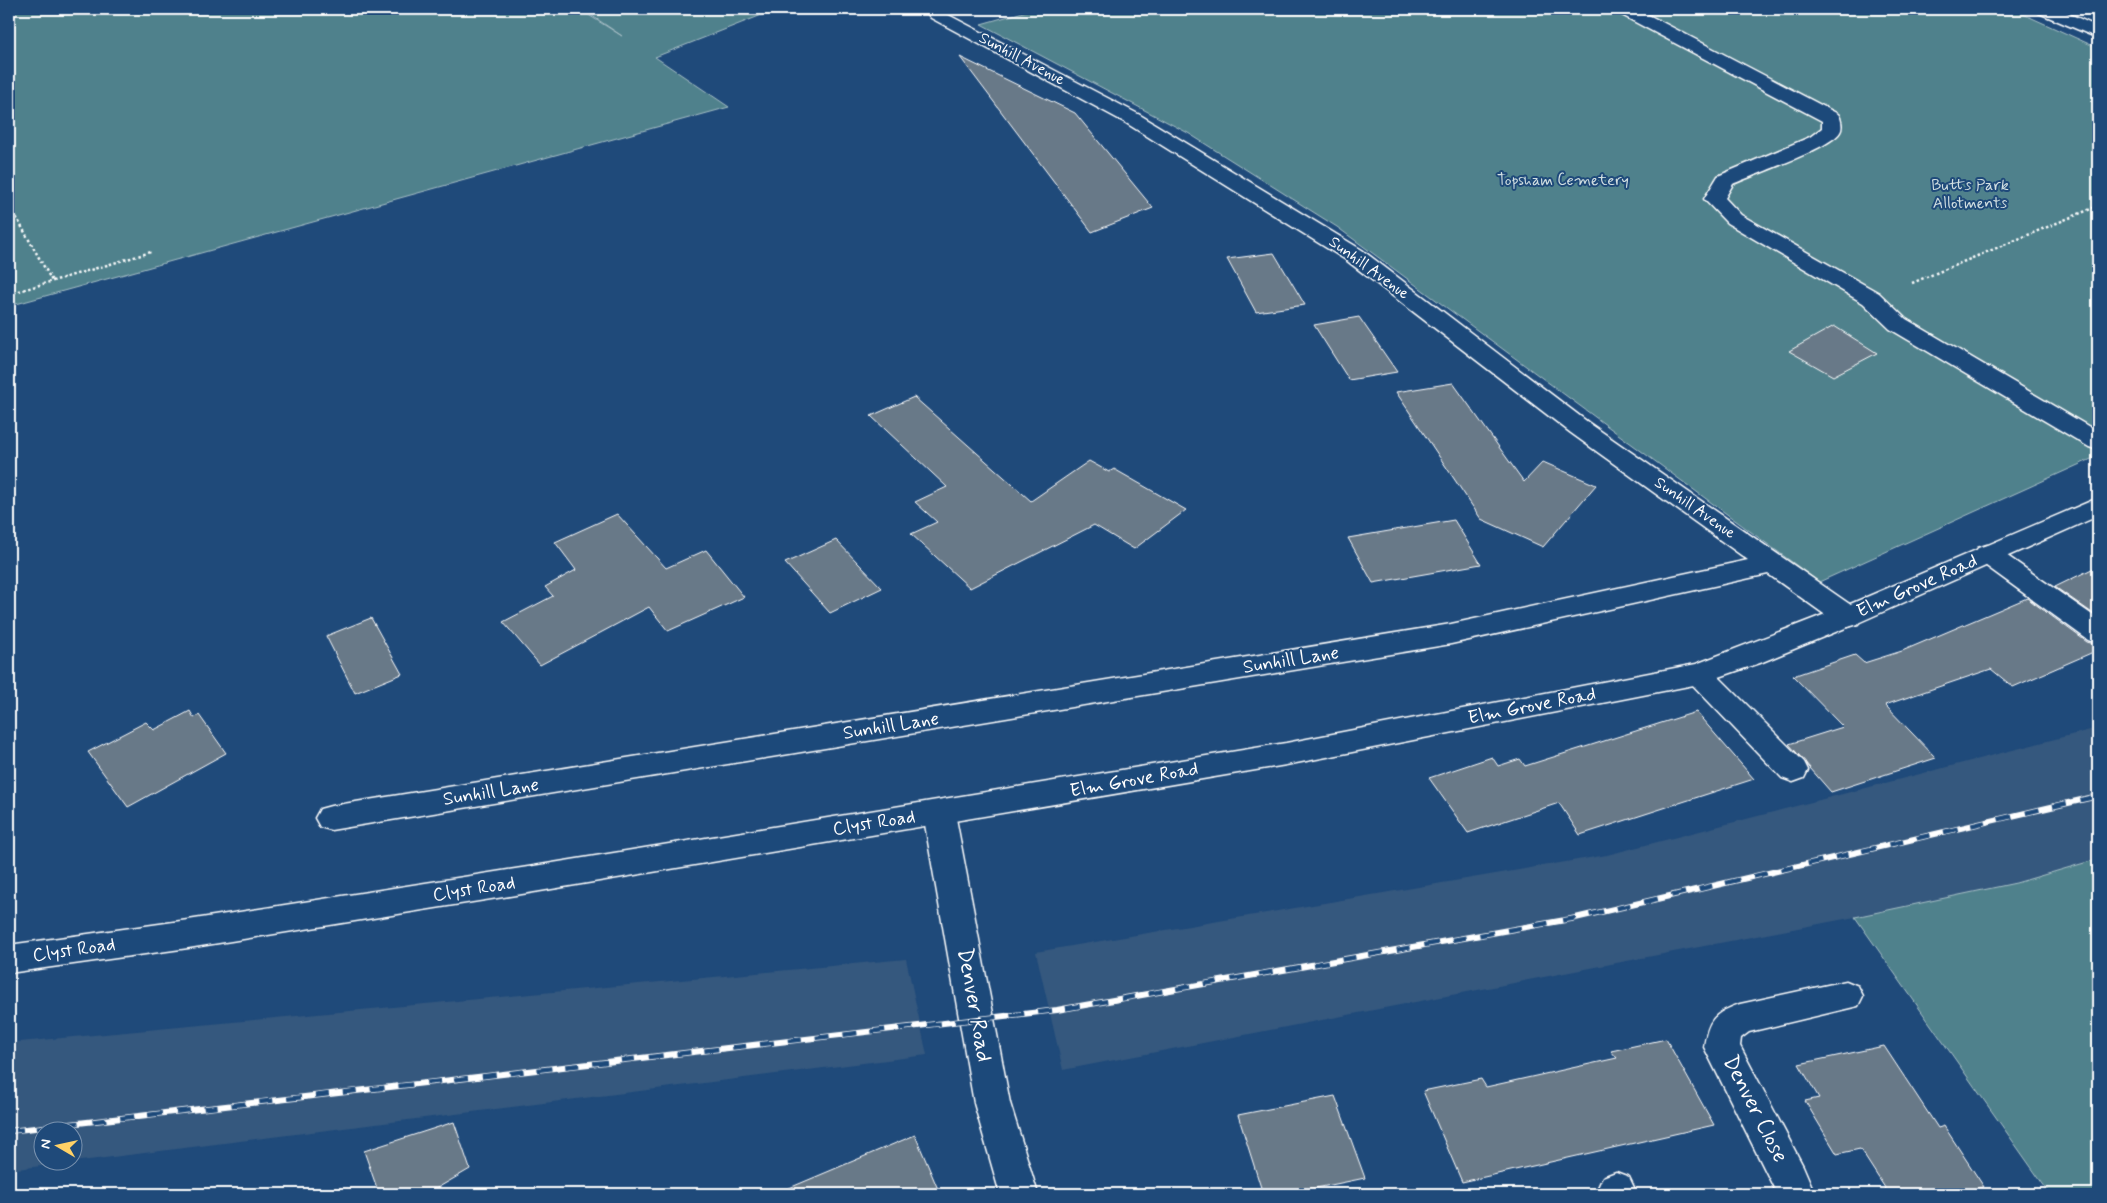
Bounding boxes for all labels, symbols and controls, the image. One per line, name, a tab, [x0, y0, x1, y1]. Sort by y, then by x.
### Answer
street label: Sunhill Avenue	[975, 27, 1069, 91]
park label: Topsham Cemetery	[1497, 170, 1629, 191]
park label: Butts Park Allotments	[1931, 175, 2009, 214]
street label: Sunhill Avenue	[1325, 232, 1414, 305]
street label: Sunhill Avenue	[1650, 472, 1740, 544]
street label: Elm Grove Road	[1853, 548, 1981, 624]
street label: Sunhill Lane	[1241, 640, 1341, 680]
street label: Elm Grove Road	[1466, 681, 1598, 731]
street label: Sunhill Lane	[841, 706, 941, 746]
street label: Elm Grove Road	[1068, 756, 1200, 804]
street label: Sunhill Lane	[441, 772, 541, 812]
street label: Clyst Road	[831, 804, 917, 842]
street label: Clyst Road	[431, 870, 517, 908]
street label: Clyst Road	[31, 932, 117, 968]
street label: Denver Road	[950, 946, 998, 1064]
street label: Denver Close	[1716, 1051, 1794, 1167]
north arrow	[32, 1120, 82, 1170]
text: N	[37, 1138, 56, 1150]

